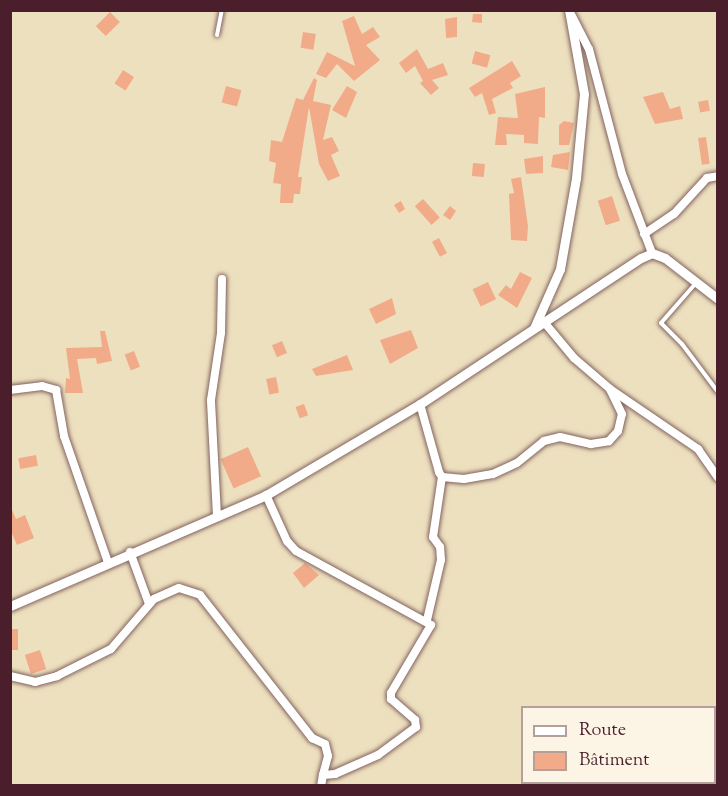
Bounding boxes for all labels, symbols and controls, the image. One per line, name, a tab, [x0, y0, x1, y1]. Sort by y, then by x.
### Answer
legend	[521, 706, 716, 784]
text: Route	[579, 718, 626, 744]
text: Bâtiment	[579, 748, 649, 774]

